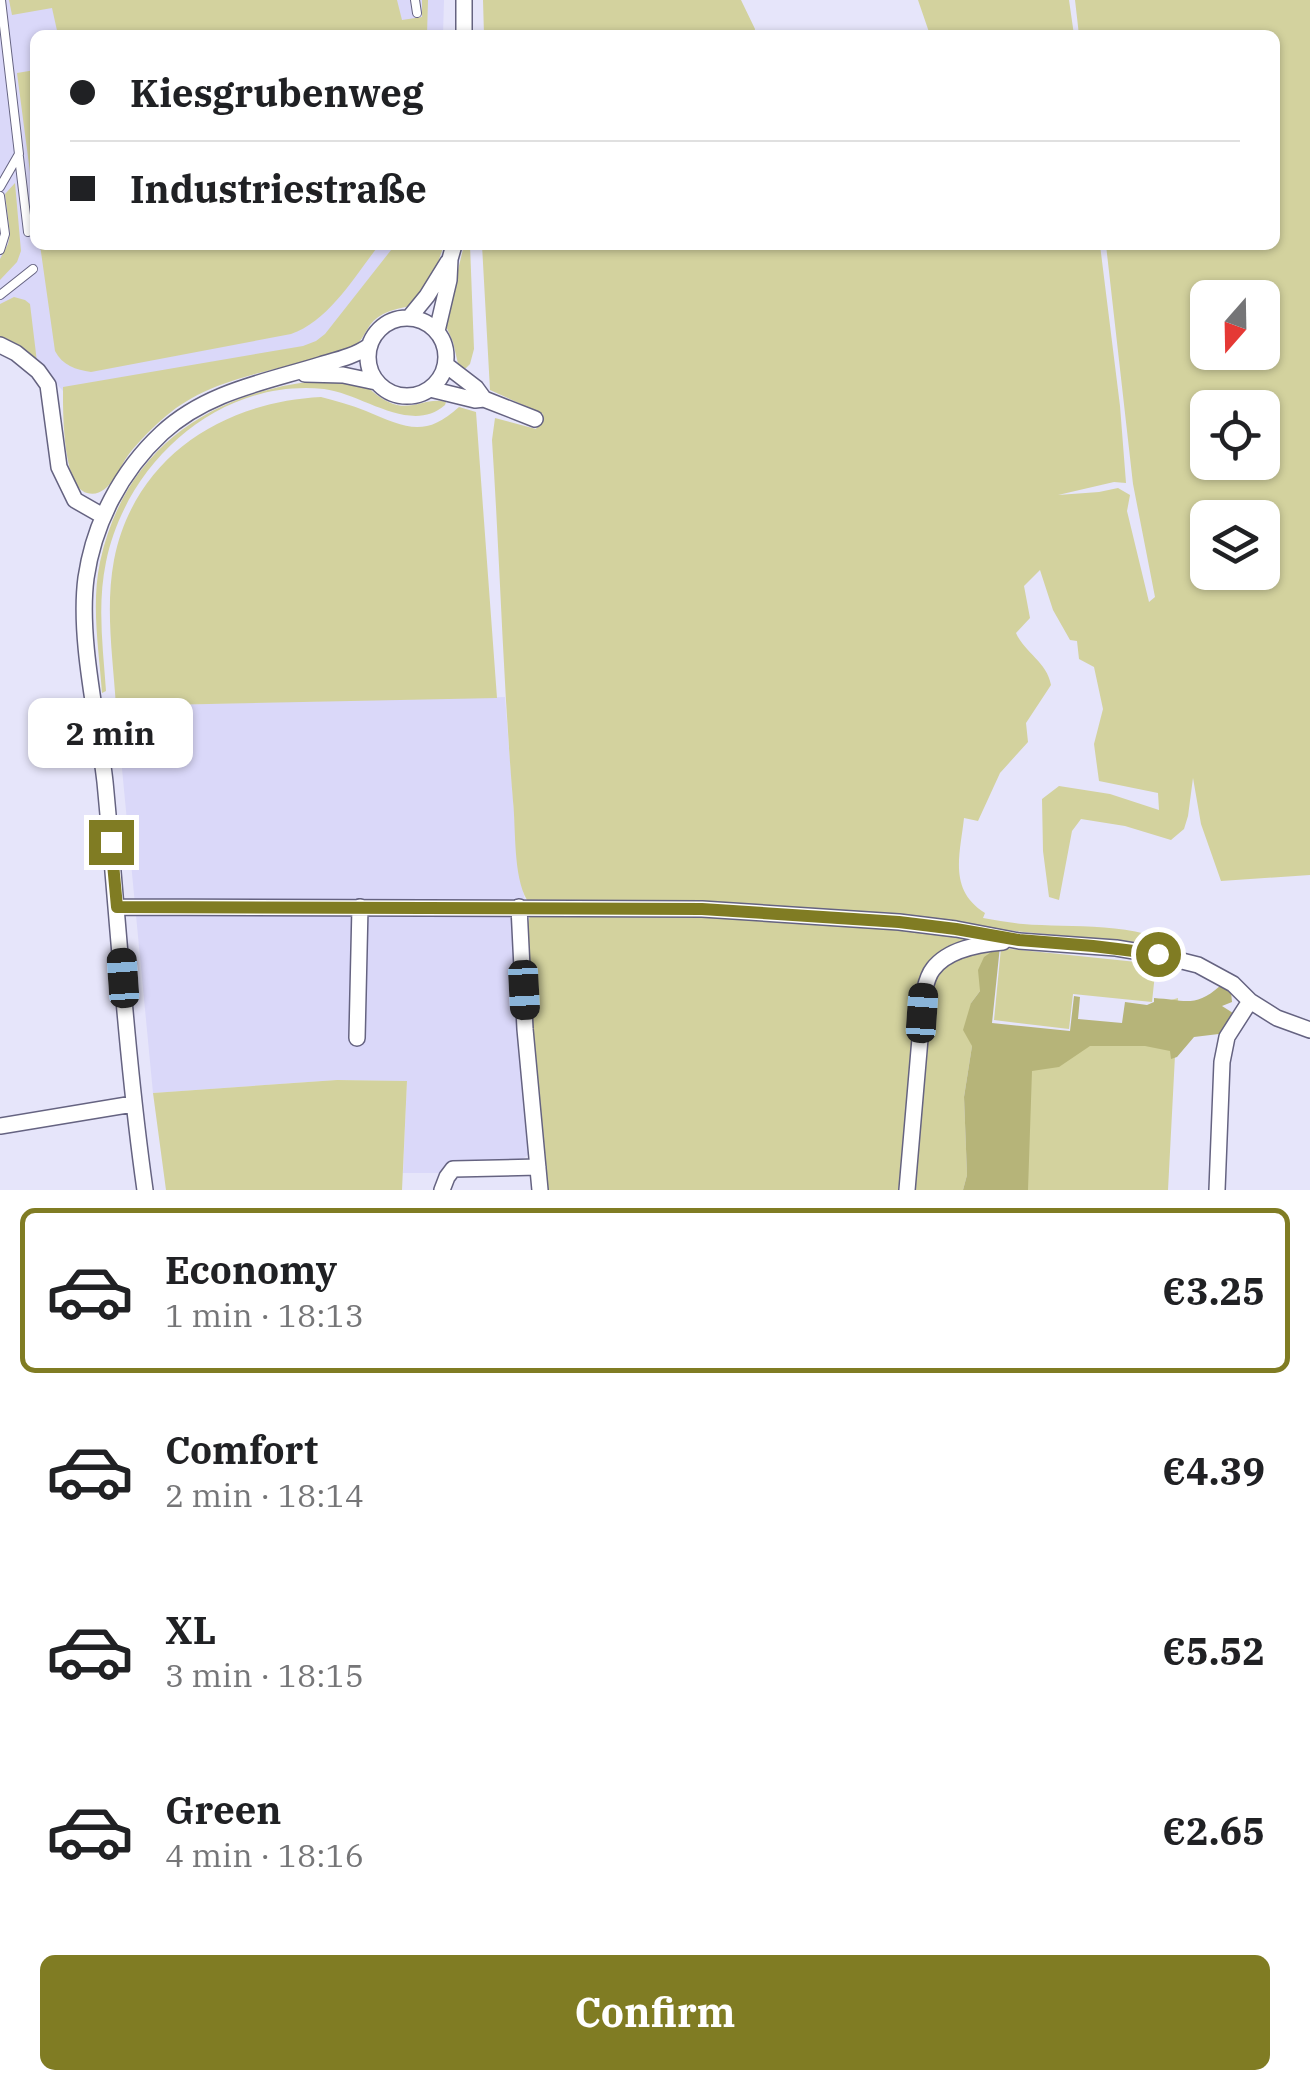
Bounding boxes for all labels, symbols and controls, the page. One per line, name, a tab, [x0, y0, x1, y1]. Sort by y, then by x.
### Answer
text: Kiesgrubenweg	[130, 68, 424, 117]
text: Industriestraße	[130, 164, 427, 213]
north arrow	[1190, 280, 1280, 370]
map controls	[1190, 280, 1280, 590]
button: locate	[1190, 390, 1280, 480]
button: layers	[1190, 500, 1280, 590]
callout: 2 min	[28, 697, 194, 767]
text: 2 min	[66, 712, 155, 754]
route end	[89, 820, 134, 865]
route start	[1136, 932, 1181, 977]
car	[106, 947, 140, 1009]
car	[507, 959, 541, 1021]
car	[905, 982, 939, 1044]
text: Economy	[165, 1245, 337, 1294]
icon: car	[45, 1246, 135, 1336]
text: €3.25	[1162, 1266, 1265, 1315]
text: 1 min · 18:13	[165, 1294, 364, 1336]
text: Comfort	[165, 1425, 318, 1474]
icon: car	[45, 1426, 135, 1516]
text: €4.39	[1162, 1446, 1265, 1495]
text: 2 min · 18:14	[165, 1474, 364, 1516]
text: XL	[165, 1605, 216, 1654]
icon: car	[45, 1606, 135, 1696]
text: €5.52	[1162, 1626, 1265, 1675]
text: 3 min · 18:15	[165, 1654, 364, 1696]
text: Green	[165, 1785, 281, 1834]
icon: car	[45, 1786, 135, 1876]
text: €2.65	[1162, 1806, 1265, 1855]
text: 4 min · 18:16	[165, 1834, 364, 1876]
button: Confirm	[40, 1955, 1270, 2070]

